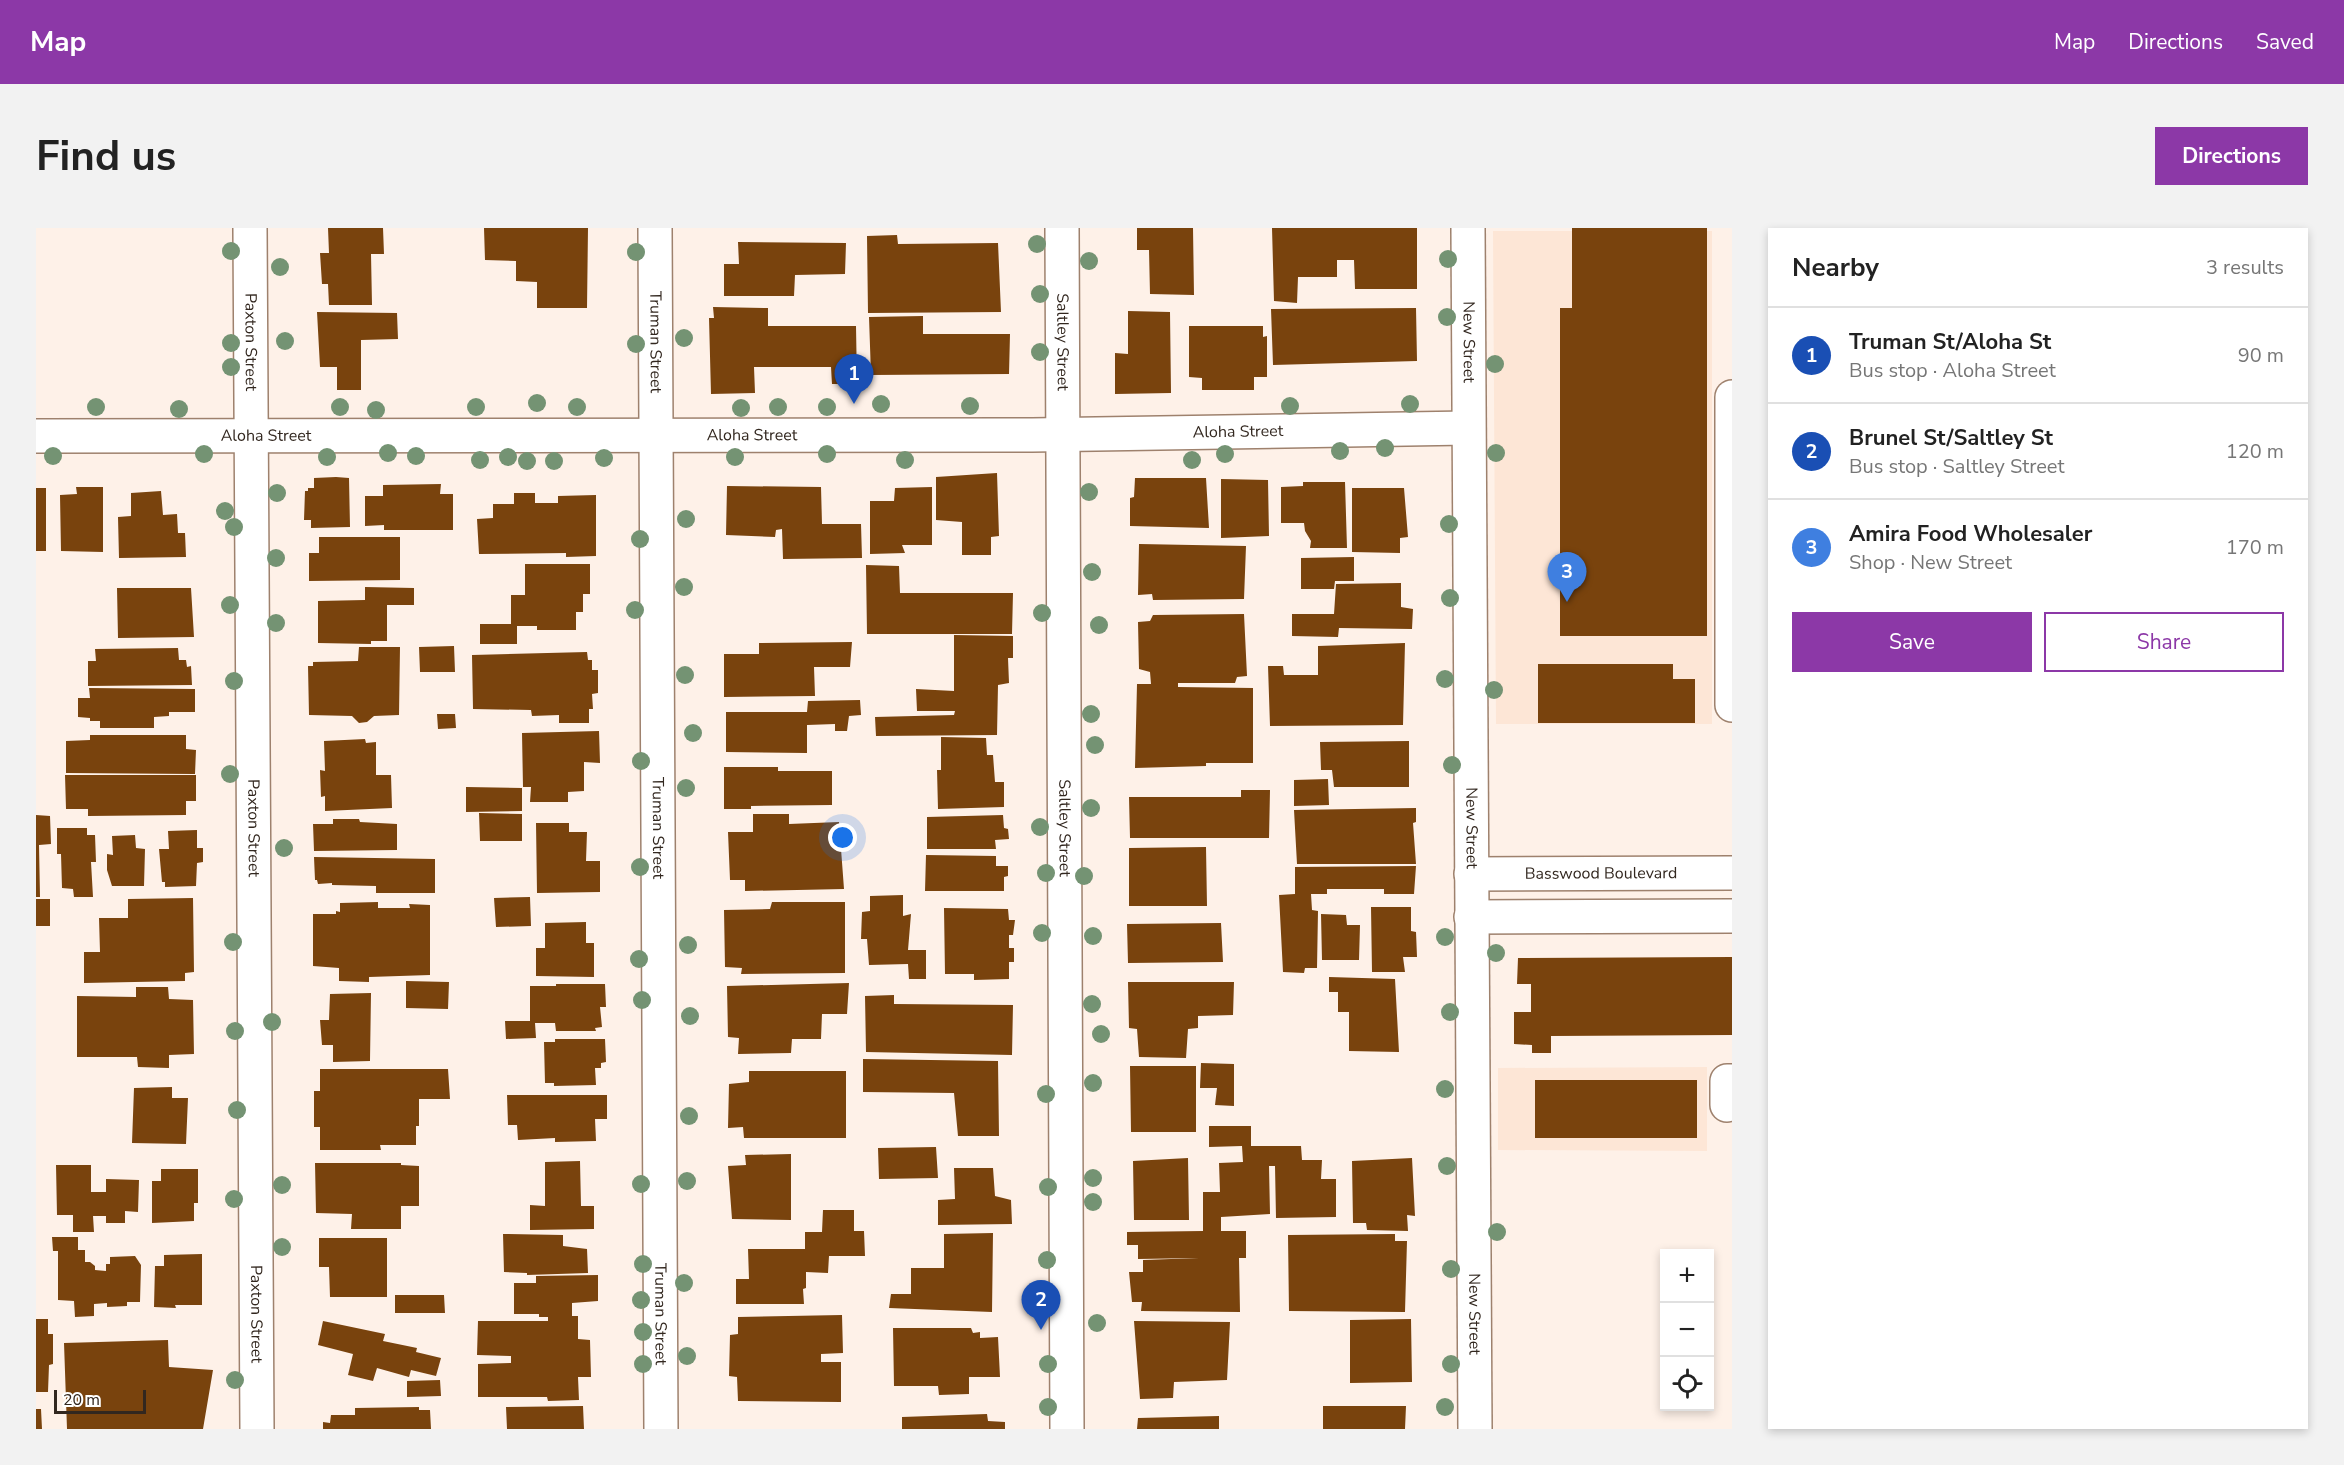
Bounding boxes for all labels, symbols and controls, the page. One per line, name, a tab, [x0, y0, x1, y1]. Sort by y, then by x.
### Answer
text: Map	[30, 23, 86, 61]
text: Map	[2054, 28, 2095, 56]
text: Directions	[2128, 28, 2223, 56]
text: Saved	[2256, 28, 2314, 56]
button: Directions	[2155, 127, 2308, 185]
text: Find us	[36, 128, 176, 185]
text: Nearby	[1792, 250, 1879, 285]
text: 3 results	[2206, 254, 2284, 281]
street label: Truman Street	[644, 291, 667, 394]
street label: Paxton Street	[239, 293, 262, 391]
street label: Saltley Street	[1051, 293, 1074, 391]
street label: New Street	[1457, 301, 1480, 383]
text: Truman St/Aloha St	[1849, 327, 2051, 357]
text: 1	[1806, 342, 1818, 369]
text: 90 m	[2238, 342, 2284, 369]
pin: 1	[834, 354, 874, 404]
text: Bus stop · Aloha Street	[1849, 357, 2056, 384]
street label: Aloha Street	[1192, 420, 1284, 443]
text: Brunel St/Saltley St	[1849, 423, 2053, 453]
street label: Aloha Street	[707, 424, 798, 446]
street label: Aloha Street	[221, 425, 312, 447]
text: 2	[1806, 438, 1818, 465]
text: 120 m	[2226, 438, 2284, 465]
text: Bus stop · Saltley Street	[1849, 453, 2065, 480]
text: Amira Food Wholesaler	[1849, 519, 2092, 549]
text: 3	[1806, 534, 1818, 561]
text: 170 m	[2226, 534, 2284, 561]
text: Shop · New Street	[1849, 549, 2012, 576]
pin: 3	[1548, 552, 1586, 602]
button: Save	[1792, 612, 2032, 672]
button: Share	[2044, 612, 2284, 672]
street label: Truman Street	[647, 777, 669, 880]
street label: Paxton Street	[242, 779, 265, 877]
street label: Saltley Street	[1053, 779, 1076, 877]
street label: New Street	[1460, 787, 1483, 869]
your location	[828, 823, 857, 852]
street label: Basswood Boulevard	[1525, 862, 1677, 885]
map controls	[1660, 1249, 1714, 1411]
button: +	[1660, 1249, 1714, 1303]
street label: Truman Street	[649, 1263, 672, 1366]
street label: Paxton Street	[245, 1265, 268, 1363]
street label: New Street	[1463, 1273, 1486, 1355]
pin: 2	[1022, 1280, 1060, 1330]
button: −	[1660, 1303, 1714, 1357]
button: locate	[1660, 1357, 1714, 1411]
scale bar	[54, 1387, 146, 1414]
text: 20 m	[63, 1389, 100, 1411]

